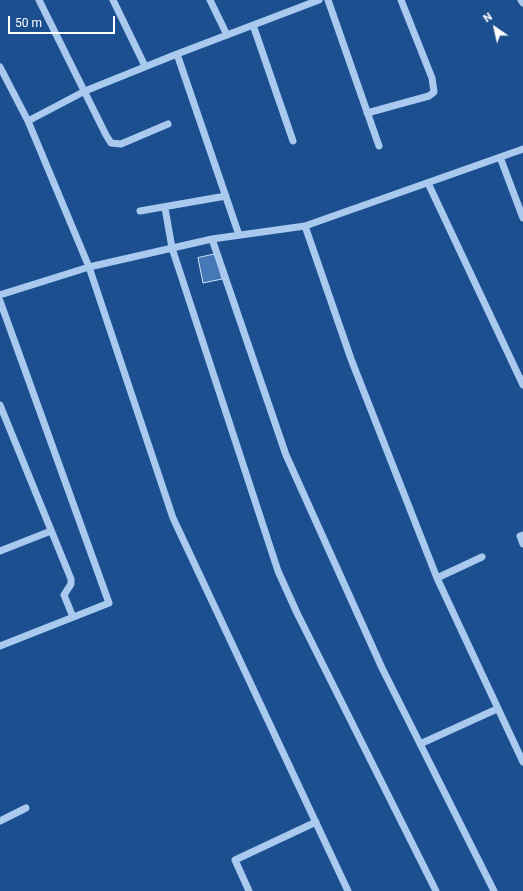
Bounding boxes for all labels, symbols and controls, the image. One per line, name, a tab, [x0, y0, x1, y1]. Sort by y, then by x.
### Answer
scale bar	[10, 8, 117, 34]
north arrow	[475, 8, 515, 48]
text: N	[481, 10, 495, 25]
text: 50 m	[15, 16, 42, 30]

